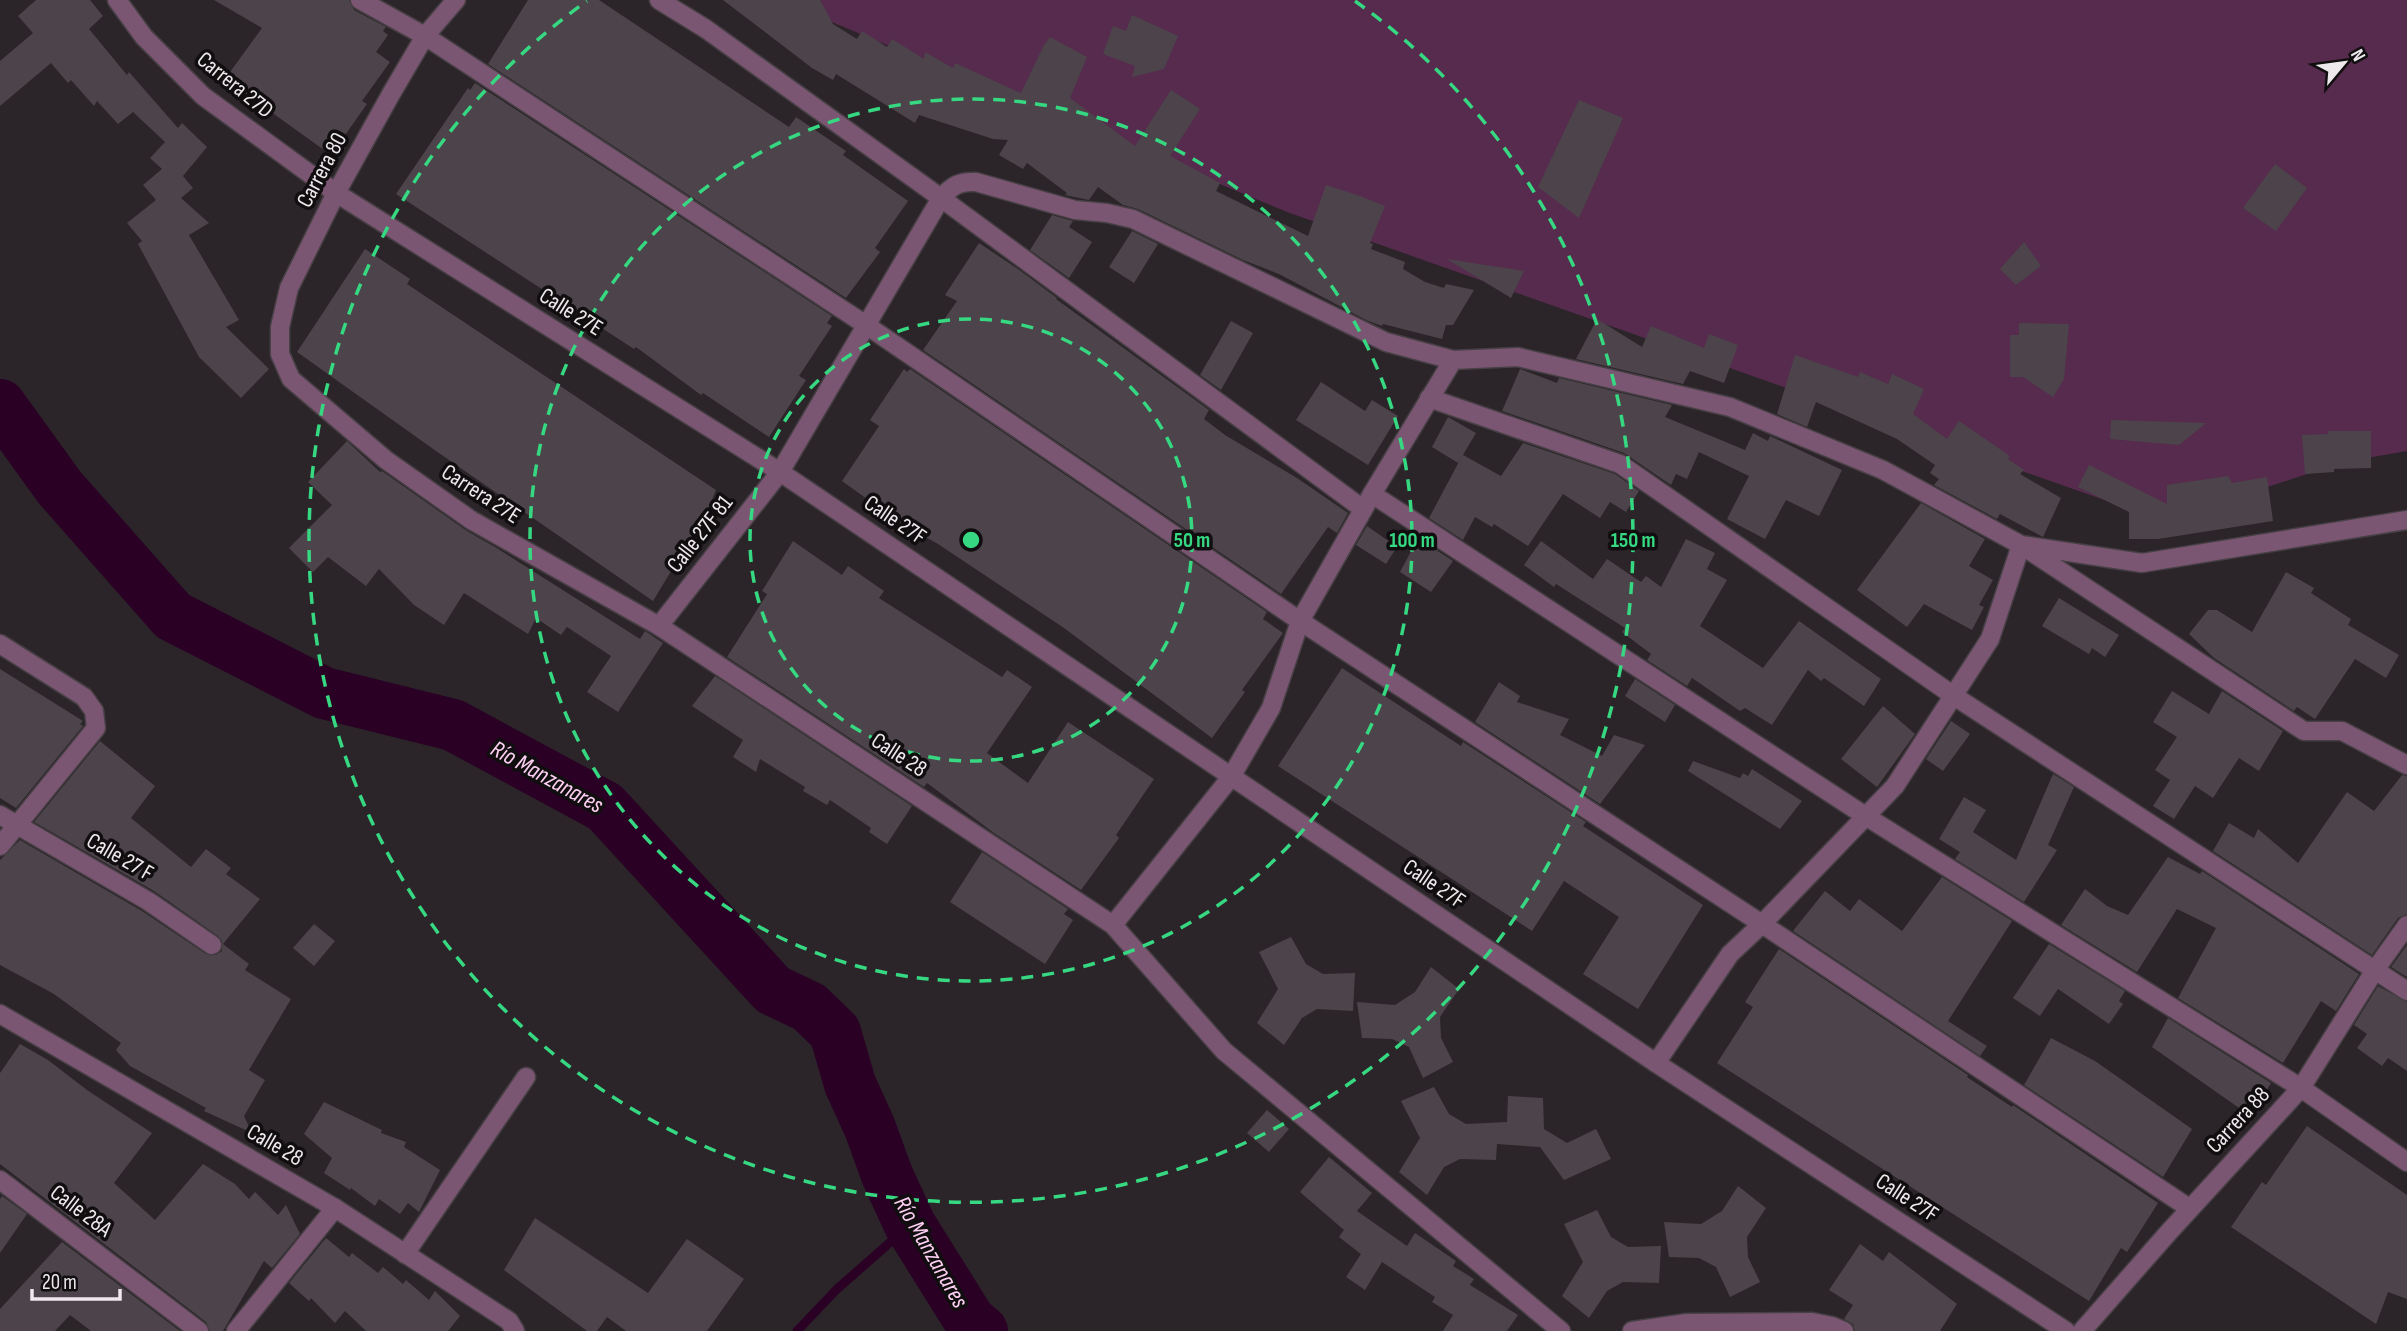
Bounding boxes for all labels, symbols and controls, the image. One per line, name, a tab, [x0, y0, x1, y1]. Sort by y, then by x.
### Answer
north arrow	[2309, 28, 2379, 98]
text: N	[2345, 45, 2370, 66]
street label: Carrera 27D	[191, 46, 279, 124]
street label: Carrera 80	[291, 128, 353, 212]
street label: Calle 27E	[534, 282, 608, 342]
street label: Carrera 27E	[436, 458, 526, 530]
street label: Calle 27F	[859, 489, 931, 551]
street label: Calle 27F 81	[661, 490, 739, 578]
centre of rings	[959, 528, 983, 552]
text: 50 m	[1174, 528, 1210, 553]
text: 100 m	[1389, 528, 1435, 553]
text: 150 m	[1611, 528, 1655, 553]
street label: Calle 28	[866, 727, 932, 783]
water label: Río Manzanares	[486, 734, 609, 820]
street label: Calle 27 F	[82, 827, 158, 887]
street label: Calle 27F	[1398, 853, 1470, 915]
street label: Carrera 88	[2200, 1081, 2276, 1159]
street label: Calle 28	[242, 1118, 308, 1172]
street label: Calle 27F	[1870, 1167, 1944, 1229]
street label: Calle 28A	[44, 1179, 118, 1243]
water label: Río Manzanares	[887, 1191, 975, 1314]
scale bar	[32, 1258, 119, 1302]
text: 20 m	[42, 1270, 77, 1295]

